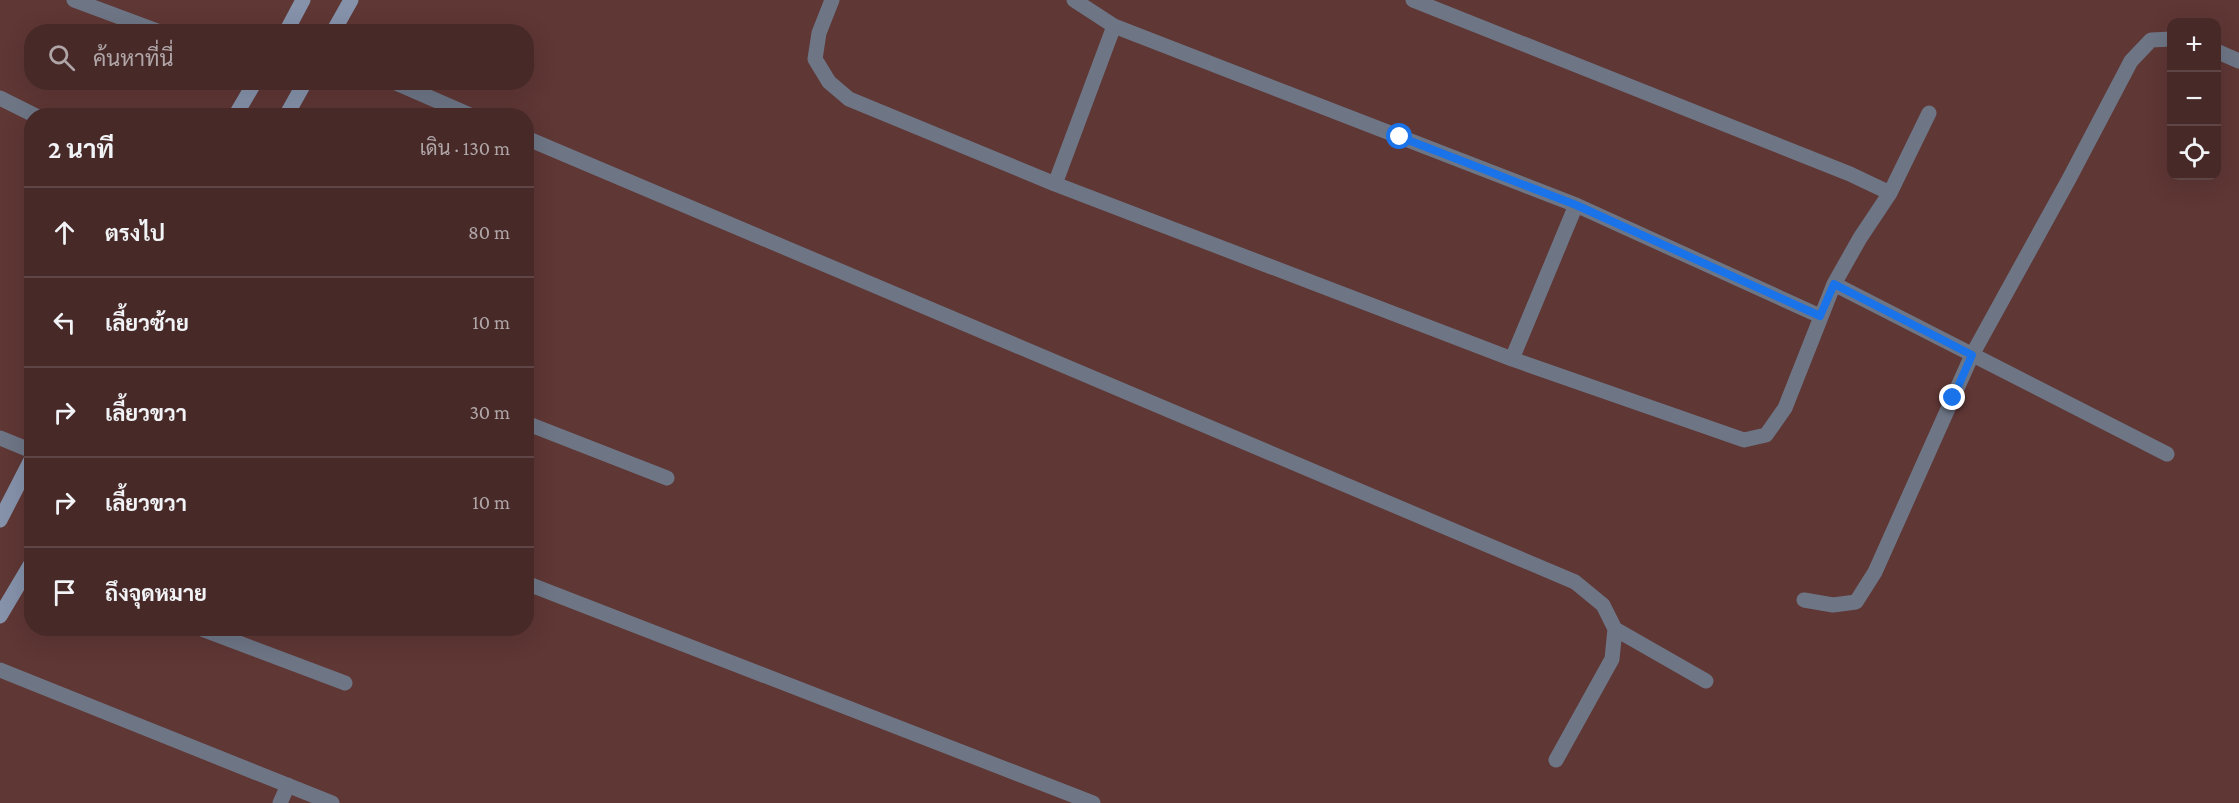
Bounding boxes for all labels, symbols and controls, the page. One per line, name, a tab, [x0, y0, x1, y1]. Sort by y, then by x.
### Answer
map controls	[2167, 18, 2221, 180]
button: +	[2167, 18, 2221, 72]
search box	[24, 24, 534, 90]
icon: search	[45, 41, 78, 74]
text: ค้นหาที่นี่	[93, 46, 173, 71]
button: −	[2167, 72, 2221, 126]
route start	[1386, 123, 1412, 149]
button: locate	[2167, 126, 2221, 180]
text: 2 นาที	[48, 135, 114, 164]
text: เดิน · 130 m	[420, 137, 510, 159]
icon: ahead	[48, 216, 81, 249]
text: ตรงไป	[105, 221, 165, 246]
text: 80 m	[468, 221, 510, 243]
icon: left	[48, 306, 81, 339]
text: เลี้ยวซ้าย	[105, 311, 189, 336]
text: 10 m	[472, 311, 510, 333]
route end	[1939, 384, 1965, 410]
icon: right	[48, 396, 81, 429]
text: เลี้ยวขวา	[105, 401, 187, 426]
text: 30 m	[469, 401, 510, 423]
icon: right	[48, 486, 81, 519]
text: เลี้ยวขวา	[105, 491, 187, 516]
text: 10 m	[472, 491, 510, 513]
icon: arrive	[48, 576, 81, 609]
text: ถึงจุดหมาย	[105, 581, 207, 606]

